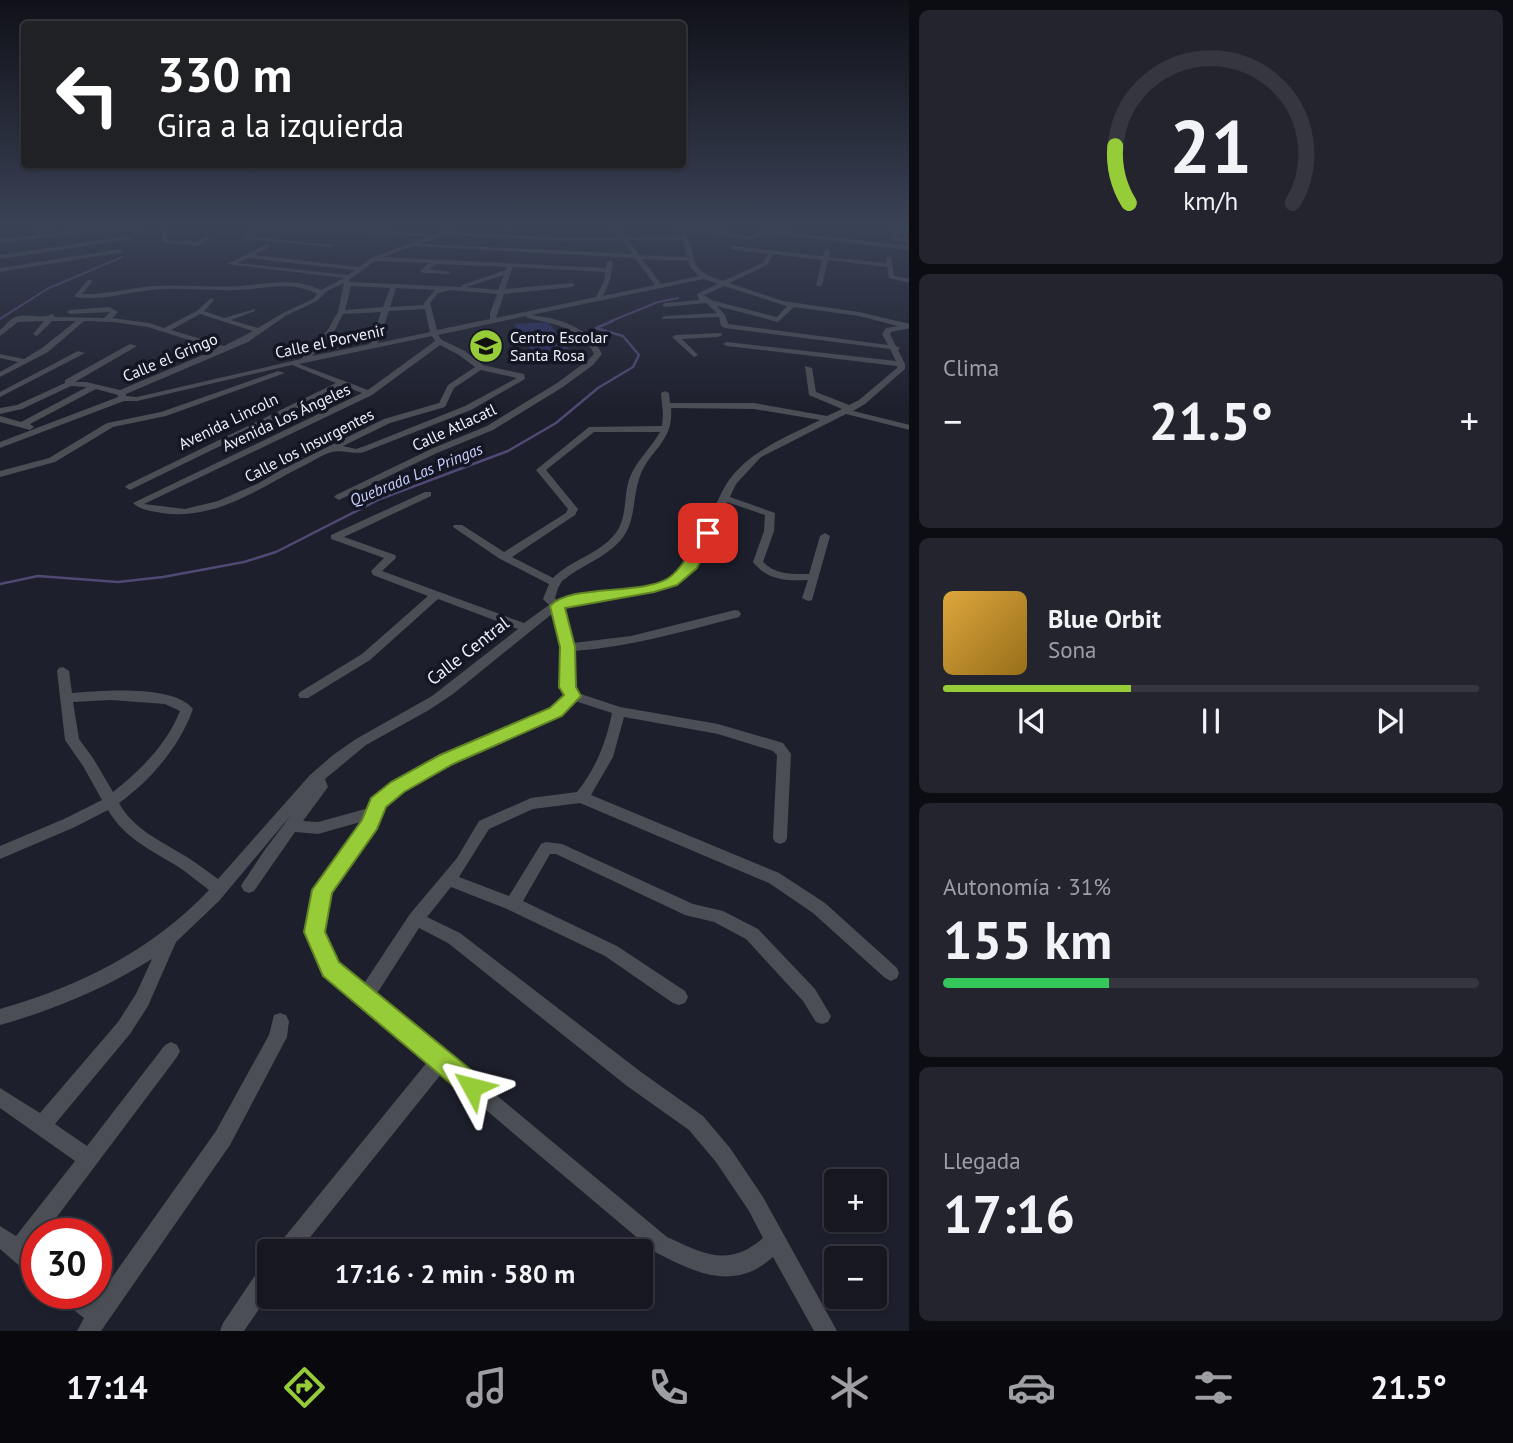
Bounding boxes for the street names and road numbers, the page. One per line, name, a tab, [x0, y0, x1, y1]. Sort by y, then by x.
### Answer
street label: Calle el Porvenir	[273, 319, 387, 362]
street label: Calle el Gringo	[120, 328, 220, 386]
street label: Avenida Los Ángeles	[219, 378, 353, 455]
street label: Avenida Lincoln	[175, 388, 281, 454]
street label: Calle Atlacatl	[409, 399, 500, 455]
street label: Calle los Insurgentes	[241, 404, 377, 486]
street label: Calle Central	[422, 611, 514, 690]

